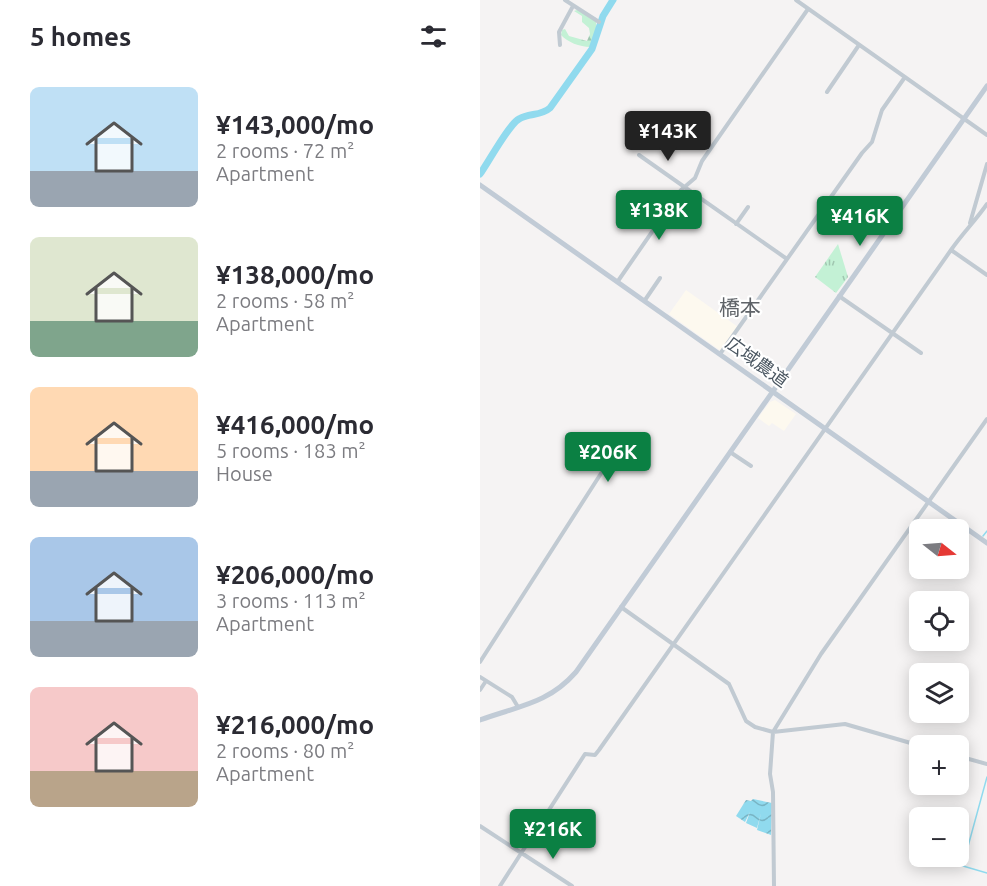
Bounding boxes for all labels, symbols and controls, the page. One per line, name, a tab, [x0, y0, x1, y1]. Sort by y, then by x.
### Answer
icon: filters	[417, 20, 450, 53]
text: 5 homes	[30, 22, 131, 51]
text: ¥143,000/mo	[216, 110, 374, 139]
icon: home	[78, 111, 150, 183]
pin: ¥143K	[626, 111, 710, 162]
text: ¥143K	[639, 119, 697, 142]
text: 2 rooms · 72 m²	[216, 139, 354, 162]
text: Apartment	[216, 162, 314, 185]
pin: ¥138K	[617, 190, 701, 241]
pin: ¥416K	[818, 196, 902, 247]
text: ¥138K	[630, 198, 688, 221]
text: ¥416K	[831, 204, 889, 227]
text: ¥138,000/mo	[216, 260, 374, 289]
icon: home	[78, 261, 150, 333]
text: 2 rooms · 58 m²	[216, 289, 354, 312]
district label: 橋本	[719, 295, 761, 319]
text: Apartment	[216, 312, 314, 335]
street label: 広域農道	[723, 332, 793, 390]
text: ¥416,000/mo	[216, 410, 374, 439]
icon: home	[78, 411, 150, 483]
pin: ¥206K	[566, 432, 650, 483]
text: 5 rooms · 183 m²	[216, 439, 366, 462]
text: ¥206K	[579, 440, 637, 463]
text: House	[216, 462, 273, 485]
north arrow	[909, 519, 969, 579]
map controls	[909, 519, 969, 867]
text: ¥206,000/mo	[216, 560, 374, 589]
icon: home	[78, 561, 150, 633]
text: 3 rooms · 113 m²	[216, 589, 366, 612]
button: locate	[909, 591, 969, 651]
text: Apartment	[216, 612, 314, 635]
button: layers	[909, 663, 969, 723]
text: ¥216,000/mo	[216, 710, 374, 739]
icon: home	[78, 711, 150, 783]
button: +	[909, 735, 969, 795]
text: 2 rooms · 80 m²	[216, 739, 354, 762]
text: Apartment	[216, 762, 314, 785]
button: −	[909, 807, 969, 867]
pin: ¥216K	[511, 809, 595, 860]
text: ¥216K	[524, 817, 582, 840]

